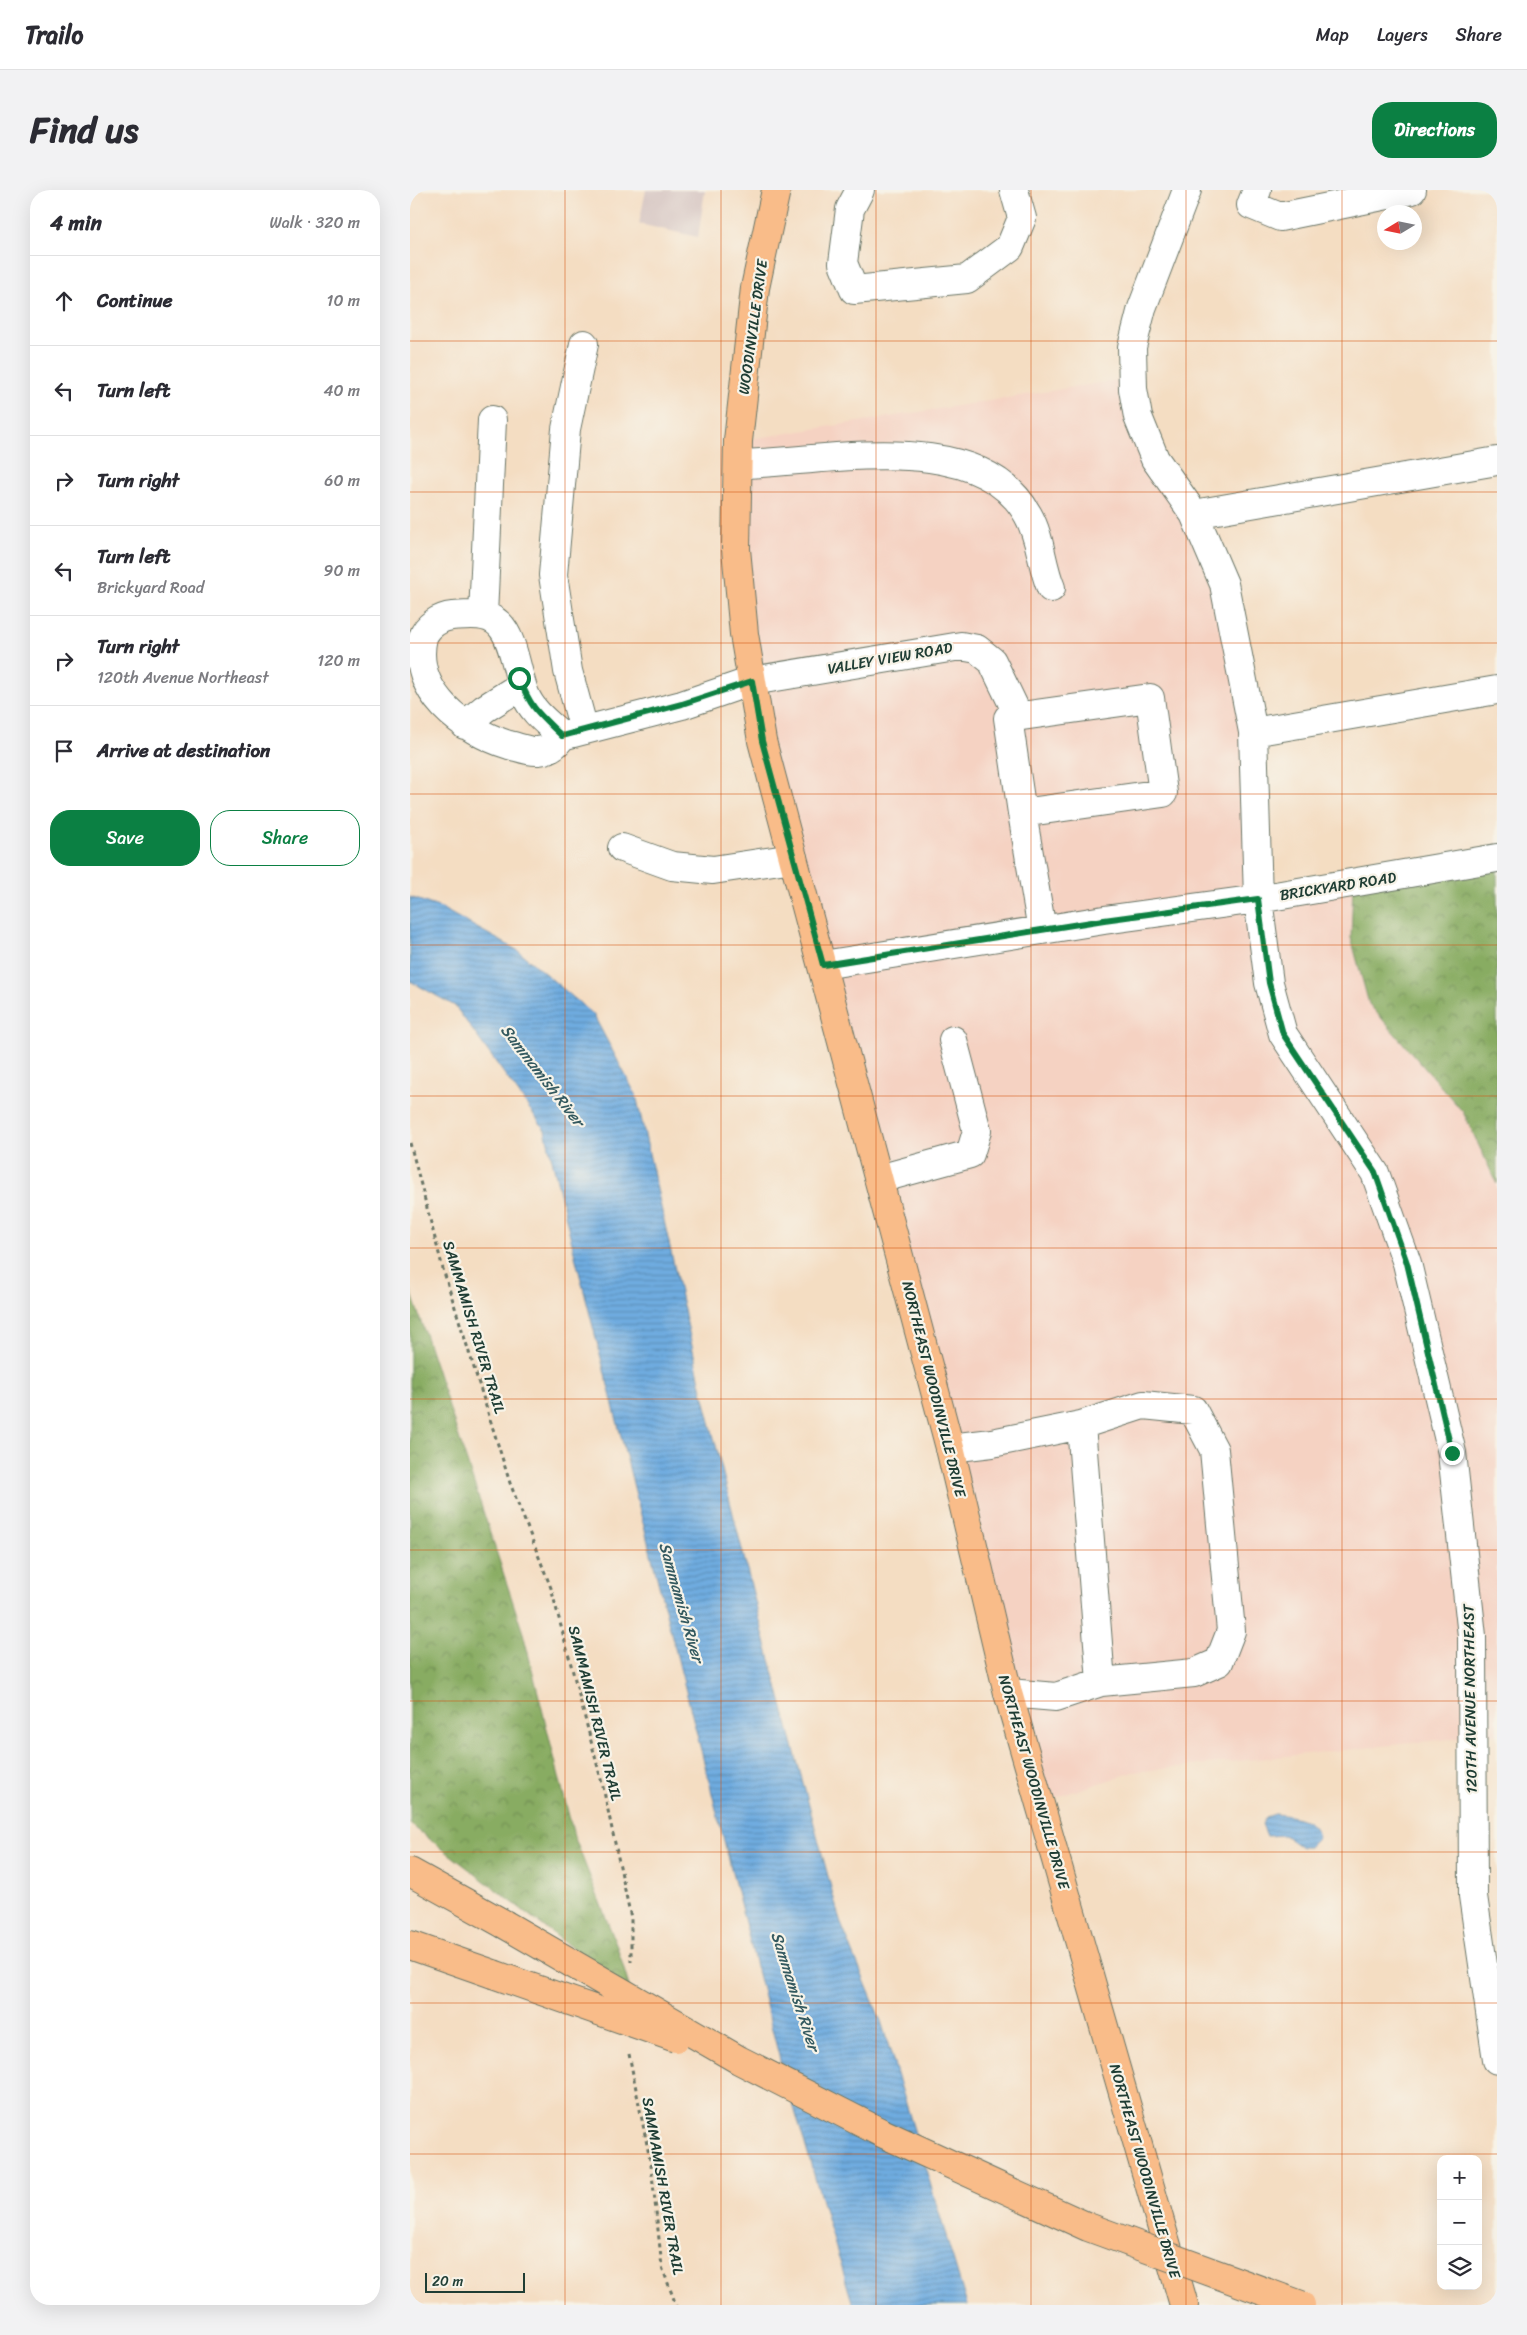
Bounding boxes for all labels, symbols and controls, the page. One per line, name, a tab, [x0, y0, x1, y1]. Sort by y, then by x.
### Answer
text: Trailo	[25, 14, 83, 56]
text: Map	[1316, 19, 1349, 51]
text: Layers	[1377, 19, 1428, 51]
text: Share	[1456, 19, 1502, 51]
text: Find us	[30, 99, 138, 161]
button: Directions	[1372, 102, 1497, 158]
text: 4 min	[50, 204, 102, 242]
north arrow	[1377, 205, 1422, 250]
text: Walk · 320 m	[269, 208, 360, 237]
street label: WOODINVILLE DRIVE	[731, 256, 776, 396]
text: Continue	[97, 284, 173, 317]
text: 10 m	[327, 286, 360, 315]
icon: ahead	[50, 287, 78, 315]
text: Turn left	[97, 374, 170, 407]
text: 40 m	[323, 376, 360, 405]
icon: left	[50, 377, 78, 405]
text: Turn right	[97, 464, 179, 497]
text: 60 m	[324, 466, 360, 495]
icon: right	[50, 467, 78, 495]
text: Turn left	[97, 540, 170, 573]
text: 90 m	[324, 556, 360, 585]
icon: left	[50, 557, 78, 585]
text: Brickyard Road	[97, 573, 204, 602]
text: Turn right	[97, 630, 179, 663]
street label: VALLEY VIEW ROAD	[826, 634, 954, 682]
text: 120 m	[317, 646, 360, 675]
icon: right	[50, 647, 78, 675]
text: 120th Avenue Northeast	[97, 663, 269, 692]
route start	[508, 667, 531, 690]
text: Arrive at destination	[97, 734, 270, 767]
icon: arrive	[50, 737, 78, 765]
button: Save	[50, 810, 200, 866]
button: Share	[210, 810, 360, 866]
street label: BRICKYARD ROAD	[1278, 864, 1398, 908]
water label: Sammamish River	[493, 1018, 594, 1136]
street label: SAMMAMISH RIVER TRAIL	[435, 1237, 513, 1417]
street label: NORTHEAST WOODINVILLE DRIVE	[895, 1278, 974, 1502]
route end	[1441, 1442, 1464, 1465]
water label: Sammamish River	[651, 1539, 713, 1669]
street label: 120TH AVENUE NORTHEAST	[1455, 1602, 1485, 1794]
street label: SAMMAMISH RIVER TRAIL	[561, 1623, 629, 1804]
street label: NORTHEAST WOODINVILLE DRIVE	[991, 1672, 1078, 1894]
water label: Sammamish River	[763, 1928, 829, 2058]
street label: NORTHEAST WOODINVILLE DRIVE	[1102, 2061, 1189, 2283]
street label: SAMMAMISH RIVER TRAIL	[635, 2095, 691, 2277]
map controls	[1437, 2155, 1482, 2290]
button: +	[1437, 2155, 1482, 2200]
button: −	[1437, 2200, 1482, 2245]
button: layers	[1437, 2245, 1482, 2290]
text: 20 m	[432, 2269, 463, 2294]
scale bar	[425, 2270, 525, 2293]

